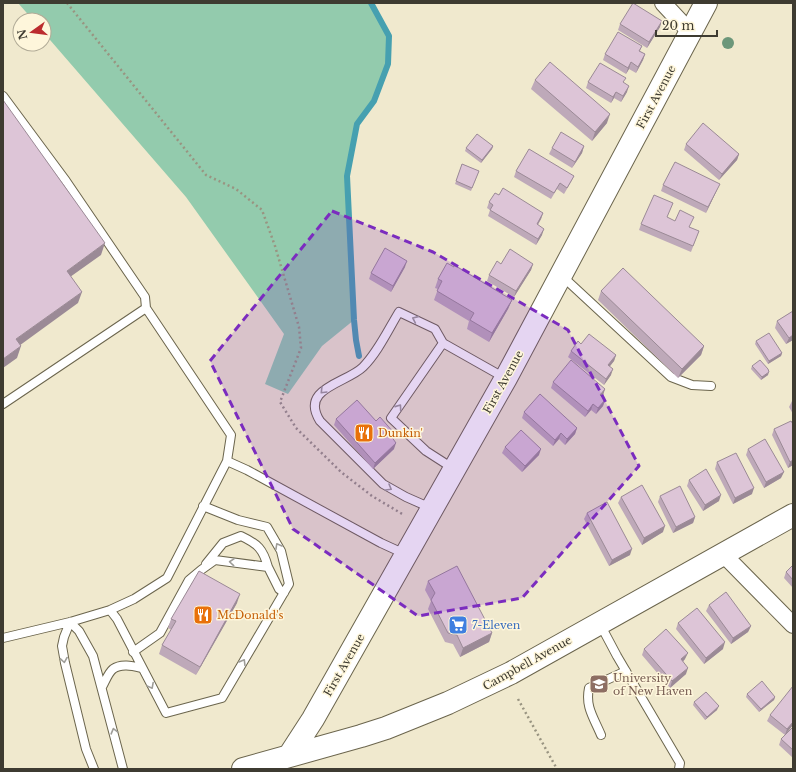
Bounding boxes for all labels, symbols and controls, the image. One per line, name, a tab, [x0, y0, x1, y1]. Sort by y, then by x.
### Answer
north arrow	[12, 12, 52, 52]
scale bar	[656, 12, 717, 38]
text: 20 m	[662, 18, 694, 33]
text: N	[14, 27, 30, 41]
street label: First Avenue	[633, 63, 679, 131]
one-way arrow	[411, 316, 419, 324]
street label: First Avenue	[480, 348, 526, 416]
one-way arrow	[320, 387, 328, 394]
one-way arrow	[394, 404, 402, 411]
restaurant icon: Dunkin'	[353, 422, 375, 444]
place label: Dunkin'	[378, 426, 423, 440]
one-way arrow	[385, 483, 392, 490]
one-way arrow	[276, 543, 283, 550]
one-way arrow	[229, 558, 235, 567]
restaurant icon: McDonald's	[192, 604, 214, 626]
place label: McDonald's	[217, 608, 283, 622]
supermarket icon: 7-Eleven	[447, 614, 469, 636]
place label: 7-Eleven	[472, 618, 521, 632]
street label: First Avenue	[320, 631, 368, 699]
street label: Campbell Avenue	[480, 633, 574, 693]
one-way arrow	[59, 657, 68, 663]
one-way arrow	[238, 659, 245, 666]
place label: University of New Haven	[613, 671, 693, 698]
school or university icon: University of New Haven	[588, 673, 610, 695]
one-way arrow	[147, 682, 154, 689]
one-way arrow	[110, 728, 119, 735]

